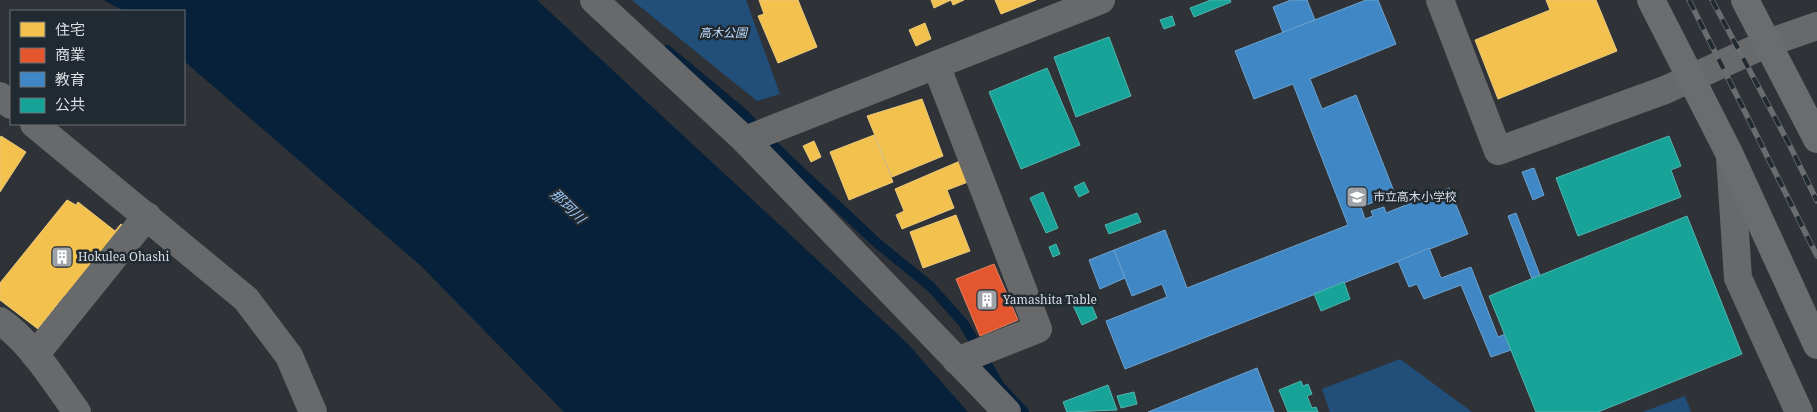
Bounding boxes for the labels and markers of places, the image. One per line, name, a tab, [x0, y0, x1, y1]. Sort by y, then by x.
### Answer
school or university icon: 市立高木小学校	[1345, 185, 1369, 209]
place label: 市立高木小学校	[1373, 188, 1457, 205]
building icon: Hokulea Ohashi	[50, 245, 74, 269]
place label: Hokulea Ohashi	[78, 248, 169, 265]
building icon: Yamashita Table	[975, 288, 999, 312]
place label: Yamashita Table	[1002, 291, 1097, 308]

